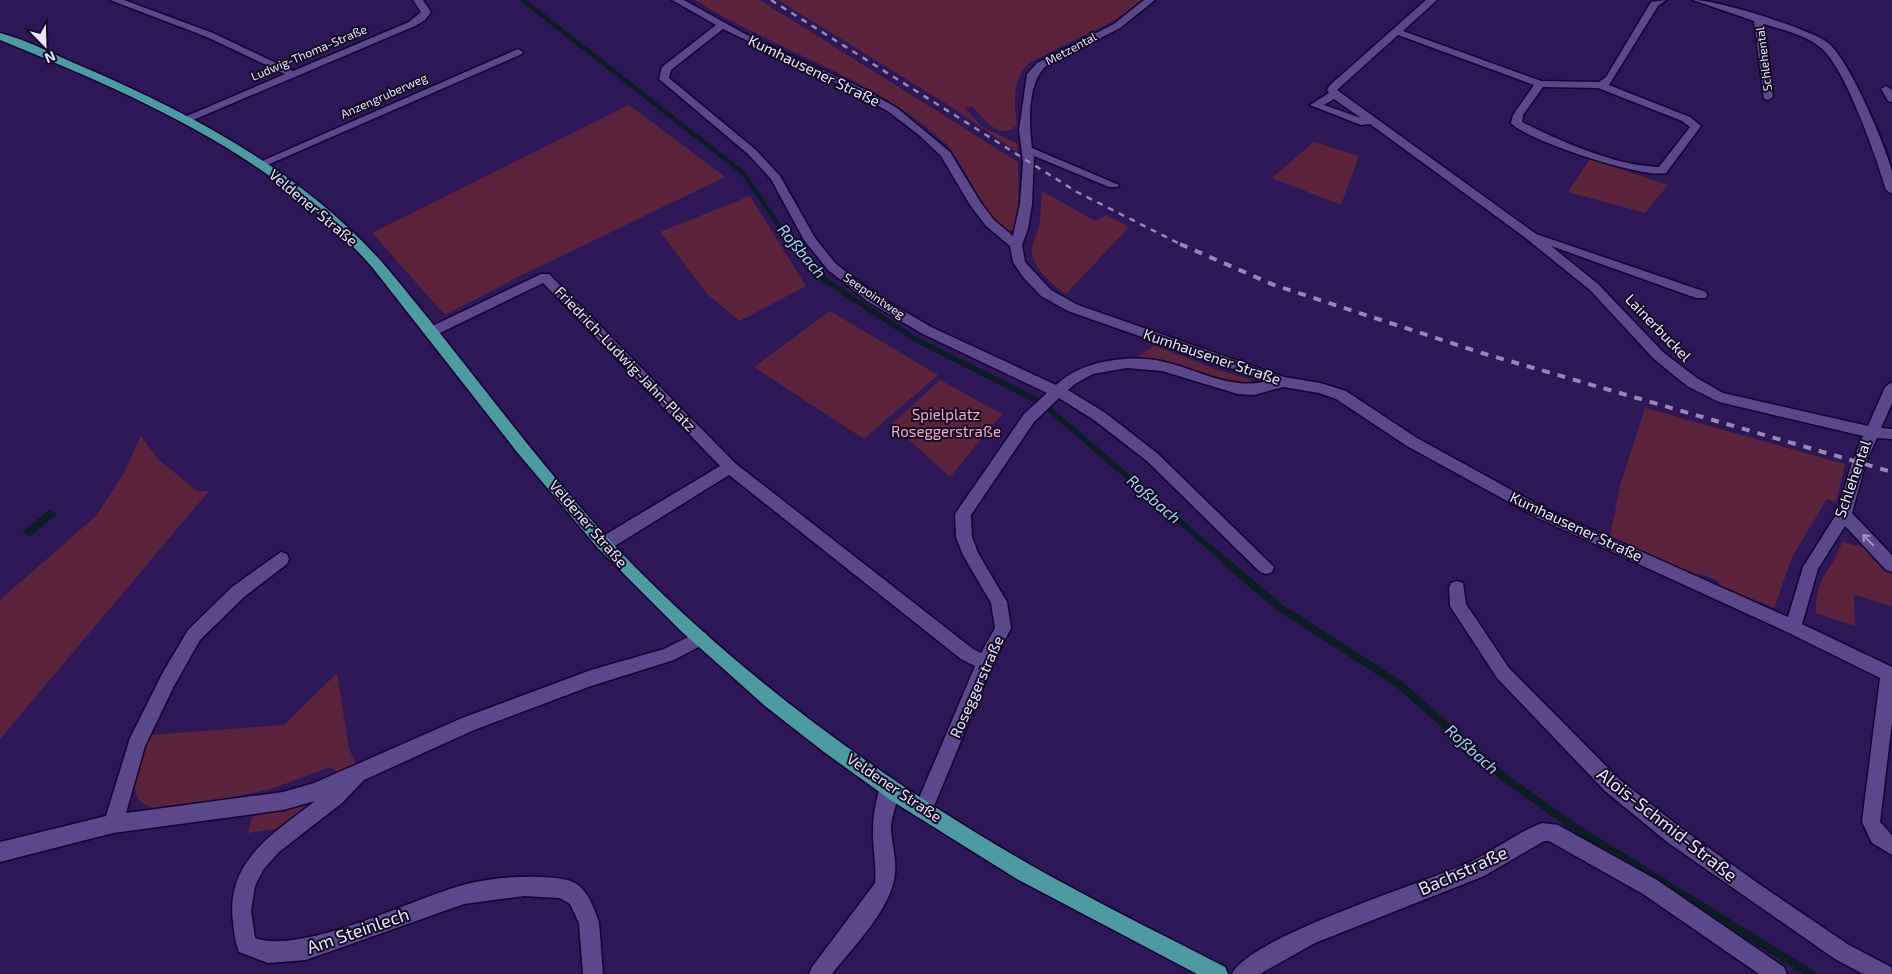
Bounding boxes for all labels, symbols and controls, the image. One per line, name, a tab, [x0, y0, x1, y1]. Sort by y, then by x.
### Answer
north arrow	[20, 20, 70, 70]
street label: Ludwig-Thoma-Straße	[249, 21, 369, 83]
street label: Schlehental	[1752, 26, 1774, 92]
street label: Metzental	[1043, 29, 1099, 67]
street label: Kumhausener Straße	[746, 30, 883, 110]
text: N	[42, 48, 58, 67]
street label: Anzengruberweg	[338, 70, 429, 120]
street label: Veldener Straße	[266, 165, 362, 249]
water label: Roßbach	[774, 220, 830, 282]
street label: Seepointweg	[841, 270, 908, 321]
street label: Friedrich-Ludwig-Jahn-Platz	[552, 282, 700, 435]
street label: Lainerbuckel	[1622, 290, 1696, 365]
street label: Kumhausener Straße	[1141, 324, 1283, 388]
park label: Spielplatz Roseggerstraße	[891, 405, 1001, 440]
street label: Schlehental	[1830, 437, 1874, 520]
water label: Roßbach	[1124, 470, 1185, 527]
street label: Veldener Straße	[546, 476, 632, 571]
street label: Kumhausener Straße	[1507, 488, 1645, 565]
one-way arrow	[1862, 534, 1874, 546]
street label: Roseggerstraße	[946, 633, 1007, 740]
water label: Roßbach	[1442, 720, 1503, 777]
street label: Veldener Straße	[844, 749, 945, 825]
street label: Alois-Schmid-Straße	[1593, 763, 1742, 886]
street label: Bachstraße	[1415, 841, 1511, 900]
street label: Am Steinlech	[304, 902, 412, 958]

